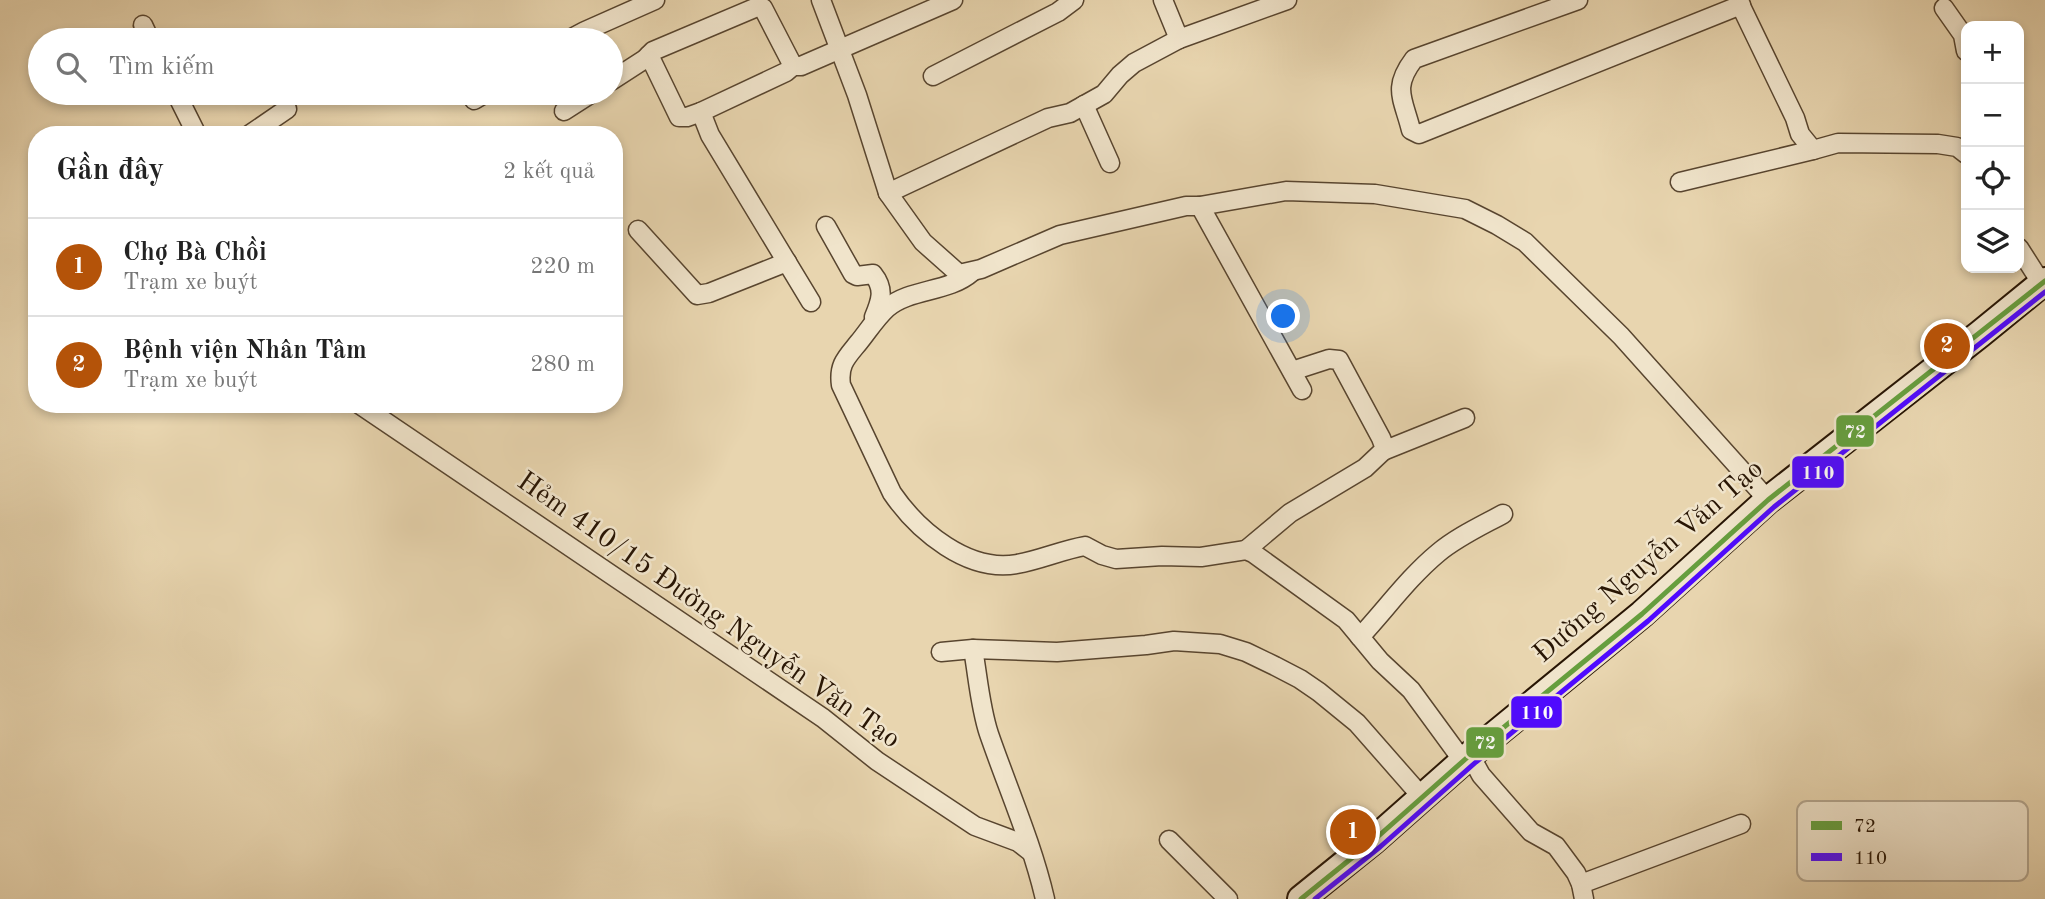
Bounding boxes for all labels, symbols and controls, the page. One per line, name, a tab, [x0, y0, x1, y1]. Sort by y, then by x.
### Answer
map controls	[1961, 21, 2024, 273]
button: +	[1961, 21, 2024, 84]
search box	[28, 28, 623, 105]
icon: search	[52, 48, 90, 86]
text: Tìm kiếm	[108, 54, 215, 80]
button: −	[1961, 84, 2024, 147]
button: locate	[1961, 147, 2024, 210]
text: Gần đây	[56, 156, 164, 186]
text: 2 kết quả	[503, 160, 595, 183]
button: layers	[1961, 210, 2024, 273]
text: Chợ Bà Chồi	[123, 240, 267, 266]
text: 1	[72, 255, 86, 278]
text: 220 m	[530, 255, 595, 278]
text: Trạm xe buýt	[123, 271, 258, 294]
your location	[1266, 299, 1300, 333]
pin: 2	[1924, 320, 1970, 372]
text: Bệnh viện Nhân Tâm	[123, 338, 367, 364]
text: 2	[72, 353, 86, 376]
text: 280 m	[530, 353, 595, 376]
text: Trạm xe buýt	[123, 369, 258, 392]
line badge: 72	[1835, 414, 1875, 448]
text: 72	[1844, 424, 1866, 443]
street label: Đường Nguyễn Văn Tạo	[1528, 454, 1769, 669]
line badge: 110	[1791, 455, 1845, 489]
text: 110	[1801, 465, 1835, 484]
street label: Hẻm 410/15 Đường Nguyễn Văn Tạo	[511, 466, 906, 755]
line badge: 110	[1510, 695, 1563, 729]
text: 110	[1520, 705, 1554, 724]
line badge: 72	[1465, 726, 1505, 759]
text: 72	[1474, 735, 1496, 754]
legend	[1797, 801, 2028, 881]
pin: 1	[1330, 806, 1376, 858]
text: 72	[1854, 818, 1876, 837]
text: 110	[1854, 850, 1887, 869]

